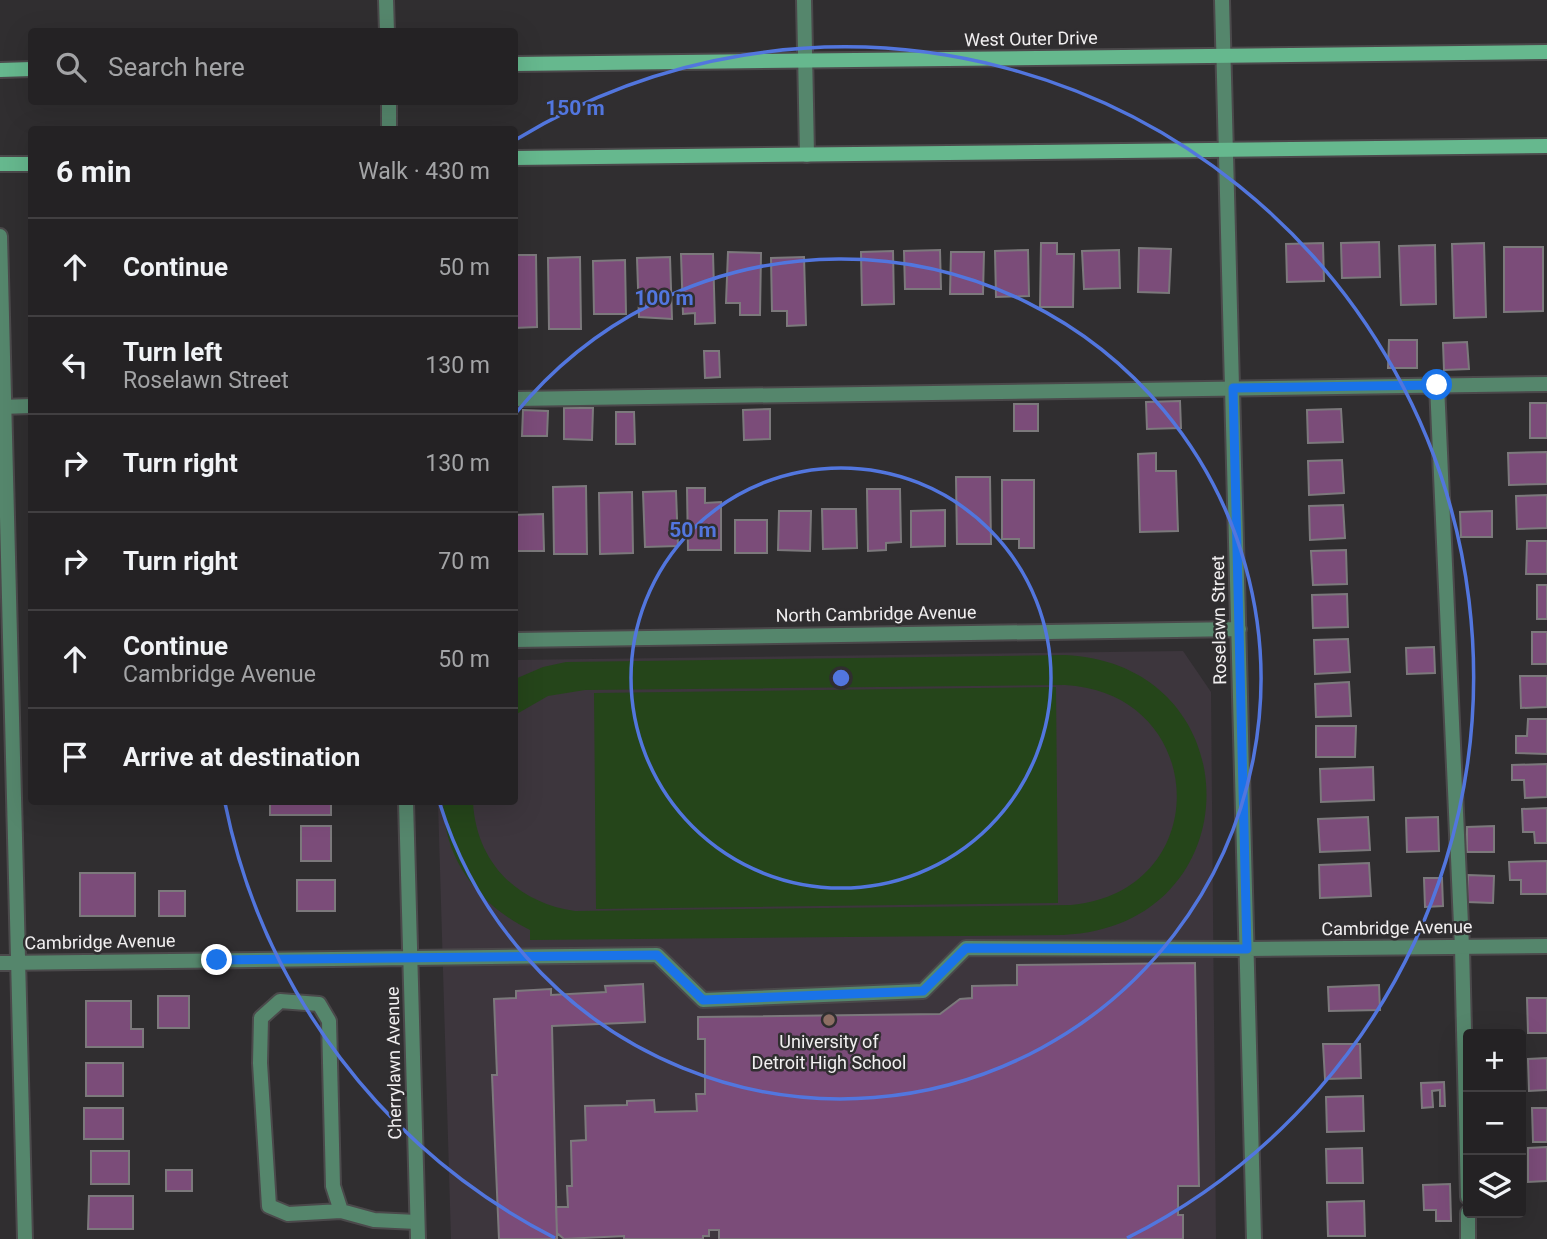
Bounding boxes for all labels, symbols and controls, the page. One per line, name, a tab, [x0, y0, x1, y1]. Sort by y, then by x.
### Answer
street label: West Outer Drive	[964, 27, 1098, 50]
search box	[28, 28, 518, 105]
icon: search	[52, 48, 90, 86]
text: Search here	[108, 52, 245, 82]
text: 150 m	[545, 96, 605, 120]
text: 6 min	[56, 154, 131, 189]
text: Walk · 430 m	[358, 158, 490, 185]
icon: ahead	[56, 248, 94, 286]
text: Continue	[123, 252, 228, 282]
text: 50 m	[438, 254, 490, 281]
text: 100 m	[634, 286, 694, 310]
text: Turn left	[123, 337, 222, 367]
icon: left	[56, 346, 94, 384]
text: 130 m	[425, 352, 490, 379]
text: Roselawn Street	[123, 367, 289, 394]
route start	[1421, 369, 1452, 400]
icon: right	[56, 444, 94, 482]
text: Turn right	[123, 448, 238, 478]
text: 130 m	[425, 450, 490, 477]
text: 50 m	[669, 518, 717, 542]
icon: right	[56, 542, 94, 580]
text: Turn right	[123, 546, 238, 576]
text: 70 m	[438, 548, 490, 575]
street label: Roselawn Street	[1207, 555, 1230, 685]
street label: North Cambridge Avenue	[775, 601, 977, 626]
text: Continue	[123, 631, 228, 661]
icon: ahead	[56, 640, 94, 678]
text: 50 m	[438, 646, 490, 673]
text: Cambridge Avenue	[123, 661, 316, 688]
centre of rings	[829, 666, 853, 690]
icon: arrive	[56, 738, 94, 776]
text: Arrive at destination	[123, 742, 360, 772]
street label: Cambridge Avenue	[1321, 916, 1473, 939]
street label: Cambridge Avenue	[24, 930, 176, 953]
route end	[201, 944, 232, 975]
street label: Cherrylawn Avenue	[382, 986, 405, 1140]
marker: University of Detroit High School	[821, 1012, 837, 1028]
map controls	[1463, 1029, 1526, 1218]
button: +	[1463, 1029, 1526, 1092]
place label: University of Detroit High School	[752, 1031, 906, 1073]
button: −	[1463, 1092, 1526, 1155]
button: layers	[1463, 1155, 1526, 1218]

